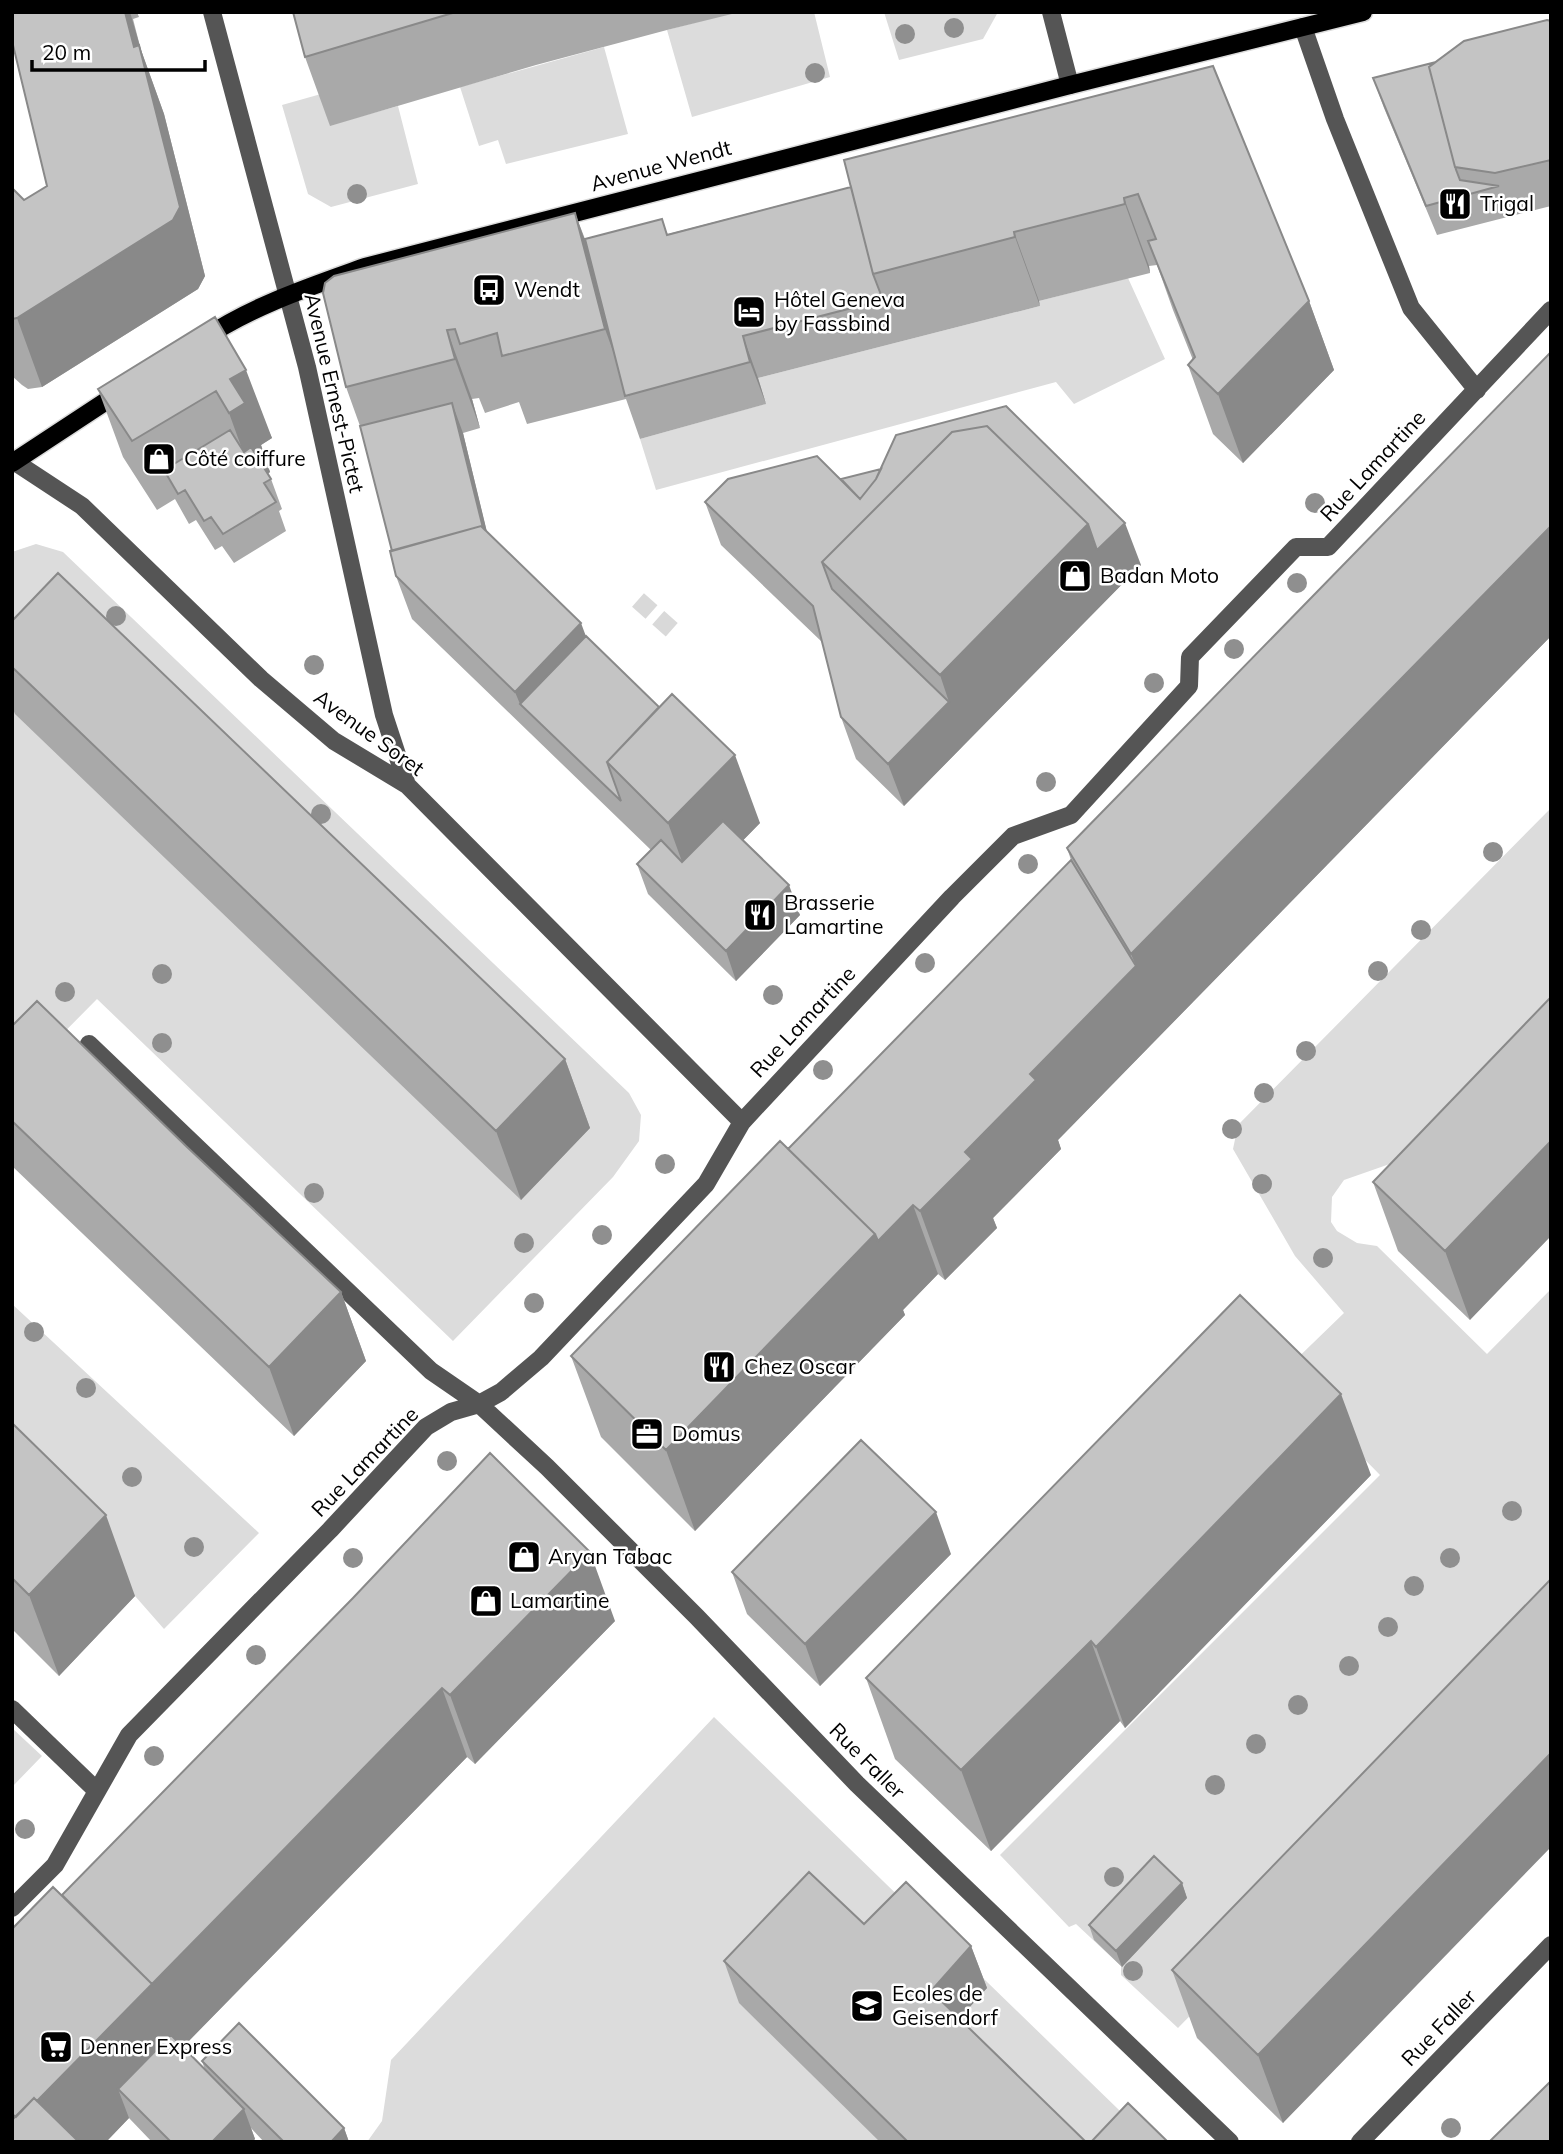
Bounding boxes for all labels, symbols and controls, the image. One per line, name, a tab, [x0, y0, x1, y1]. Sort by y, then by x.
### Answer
scale bar	[32, 28, 205, 72]
text: 20 m	[42, 39, 91, 65]
street label: Avenue Wendt	[588, 134, 734, 196]
restaurant icon: Trigal	[1436, 185, 1474, 223]
place label: Trigal	[1480, 190, 1534, 216]
bus stop icon: Wendt	[470, 271, 508, 309]
place label: Wendt	[514, 276, 580, 302]
place label: Hôtel Geneva by Fassbind	[774, 286, 905, 336]
street label: Avenue Ernest-Pictet	[299, 291, 371, 495]
hotel icon: Hôtel Geneva by Fassbind	[730, 293, 768, 331]
street label: Rue Lamartine	[1314, 404, 1431, 526]
shop icon: Côté coiffure	[140, 440, 178, 478]
place label: Côté coiffure	[184, 445, 306, 471]
shop icon: Badan Moto	[1056, 557, 1094, 595]
place label: Badan Moto	[1100, 562, 1219, 588]
street label: Avenue Soret	[309, 683, 430, 781]
place label: Brasserie Lamartine	[784, 889, 883, 939]
restaurant icon: Brasserie Lamartine	[741, 896, 779, 934]
street label: Rue Lamartine	[744, 960, 861, 1082]
restaurant icon: Chez Oscar	[700, 1348, 738, 1386]
place label: Chez Oscar	[744, 1353, 856, 1379]
street label: Rue Lamartine	[305, 1401, 423, 1522]
office icon: Domus	[628, 1415, 666, 1453]
place label: Domus	[672, 1420, 741, 1446]
shop icon: Aryan Tabac	[505, 1538, 543, 1576]
place label: Aryan Tabac	[548, 1543, 672, 1569]
shop icon: Lamartine	[467, 1582, 505, 1620]
place label: Lamartine	[510, 1587, 609, 1613]
street label: Rue Faller	[824, 1717, 911, 1804]
place label: Ecoles de Geisendorf	[892, 1980, 999, 2030]
street label: Rue Faller	[1395, 1983, 1481, 2071]
school or university icon: Ecoles de Geisendorf	[848, 1987, 886, 2025]
supermarket icon: Denner Express	[37, 2028, 75, 2066]
place label: Denner Express	[80, 2033, 232, 2059]

